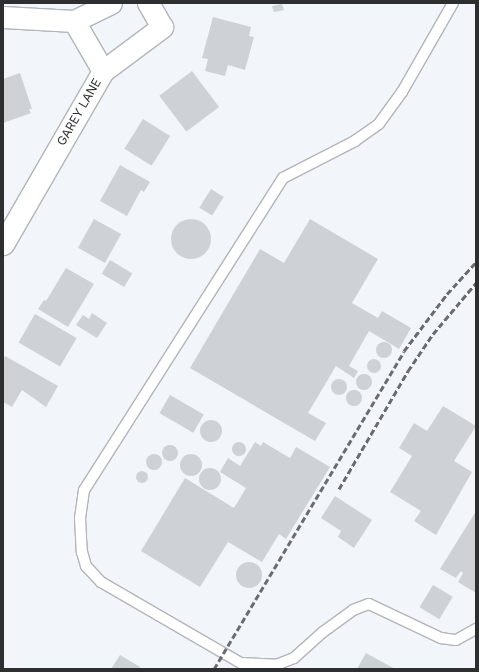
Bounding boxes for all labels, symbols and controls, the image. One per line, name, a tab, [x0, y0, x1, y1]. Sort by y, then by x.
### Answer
street label: GAREY LANE	[54, 76, 104, 148]

